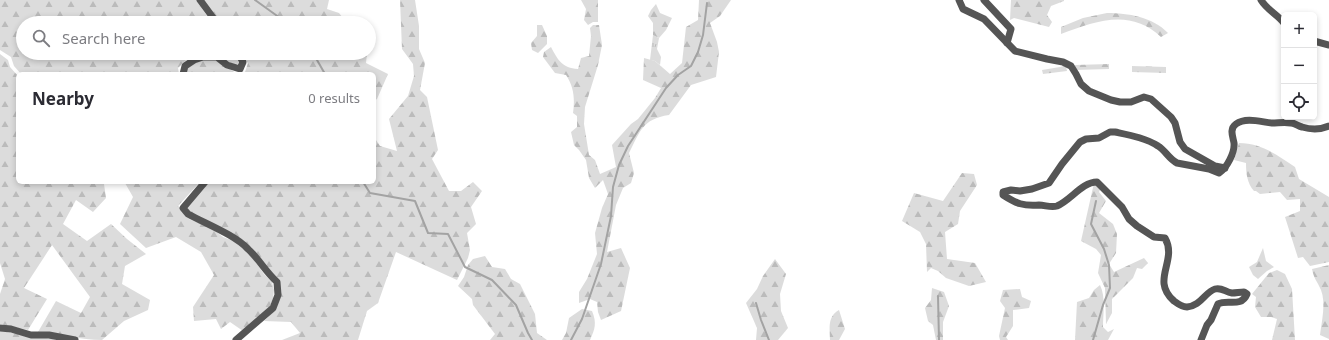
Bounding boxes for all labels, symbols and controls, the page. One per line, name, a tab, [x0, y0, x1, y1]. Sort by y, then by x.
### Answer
map controls	[1281, 12, 1317, 120]
button: +	[1281, 12, 1317, 48]
search box	[16, 16, 376, 60]
icon: search	[30, 27, 52, 49]
text: Search here	[62, 28, 145, 48]
button: −	[1281, 48, 1317, 84]
button: locate	[1281, 84, 1317, 120]
text: Nearby	[32, 87, 94, 110]
text: 0 results	[308, 89, 360, 107]

